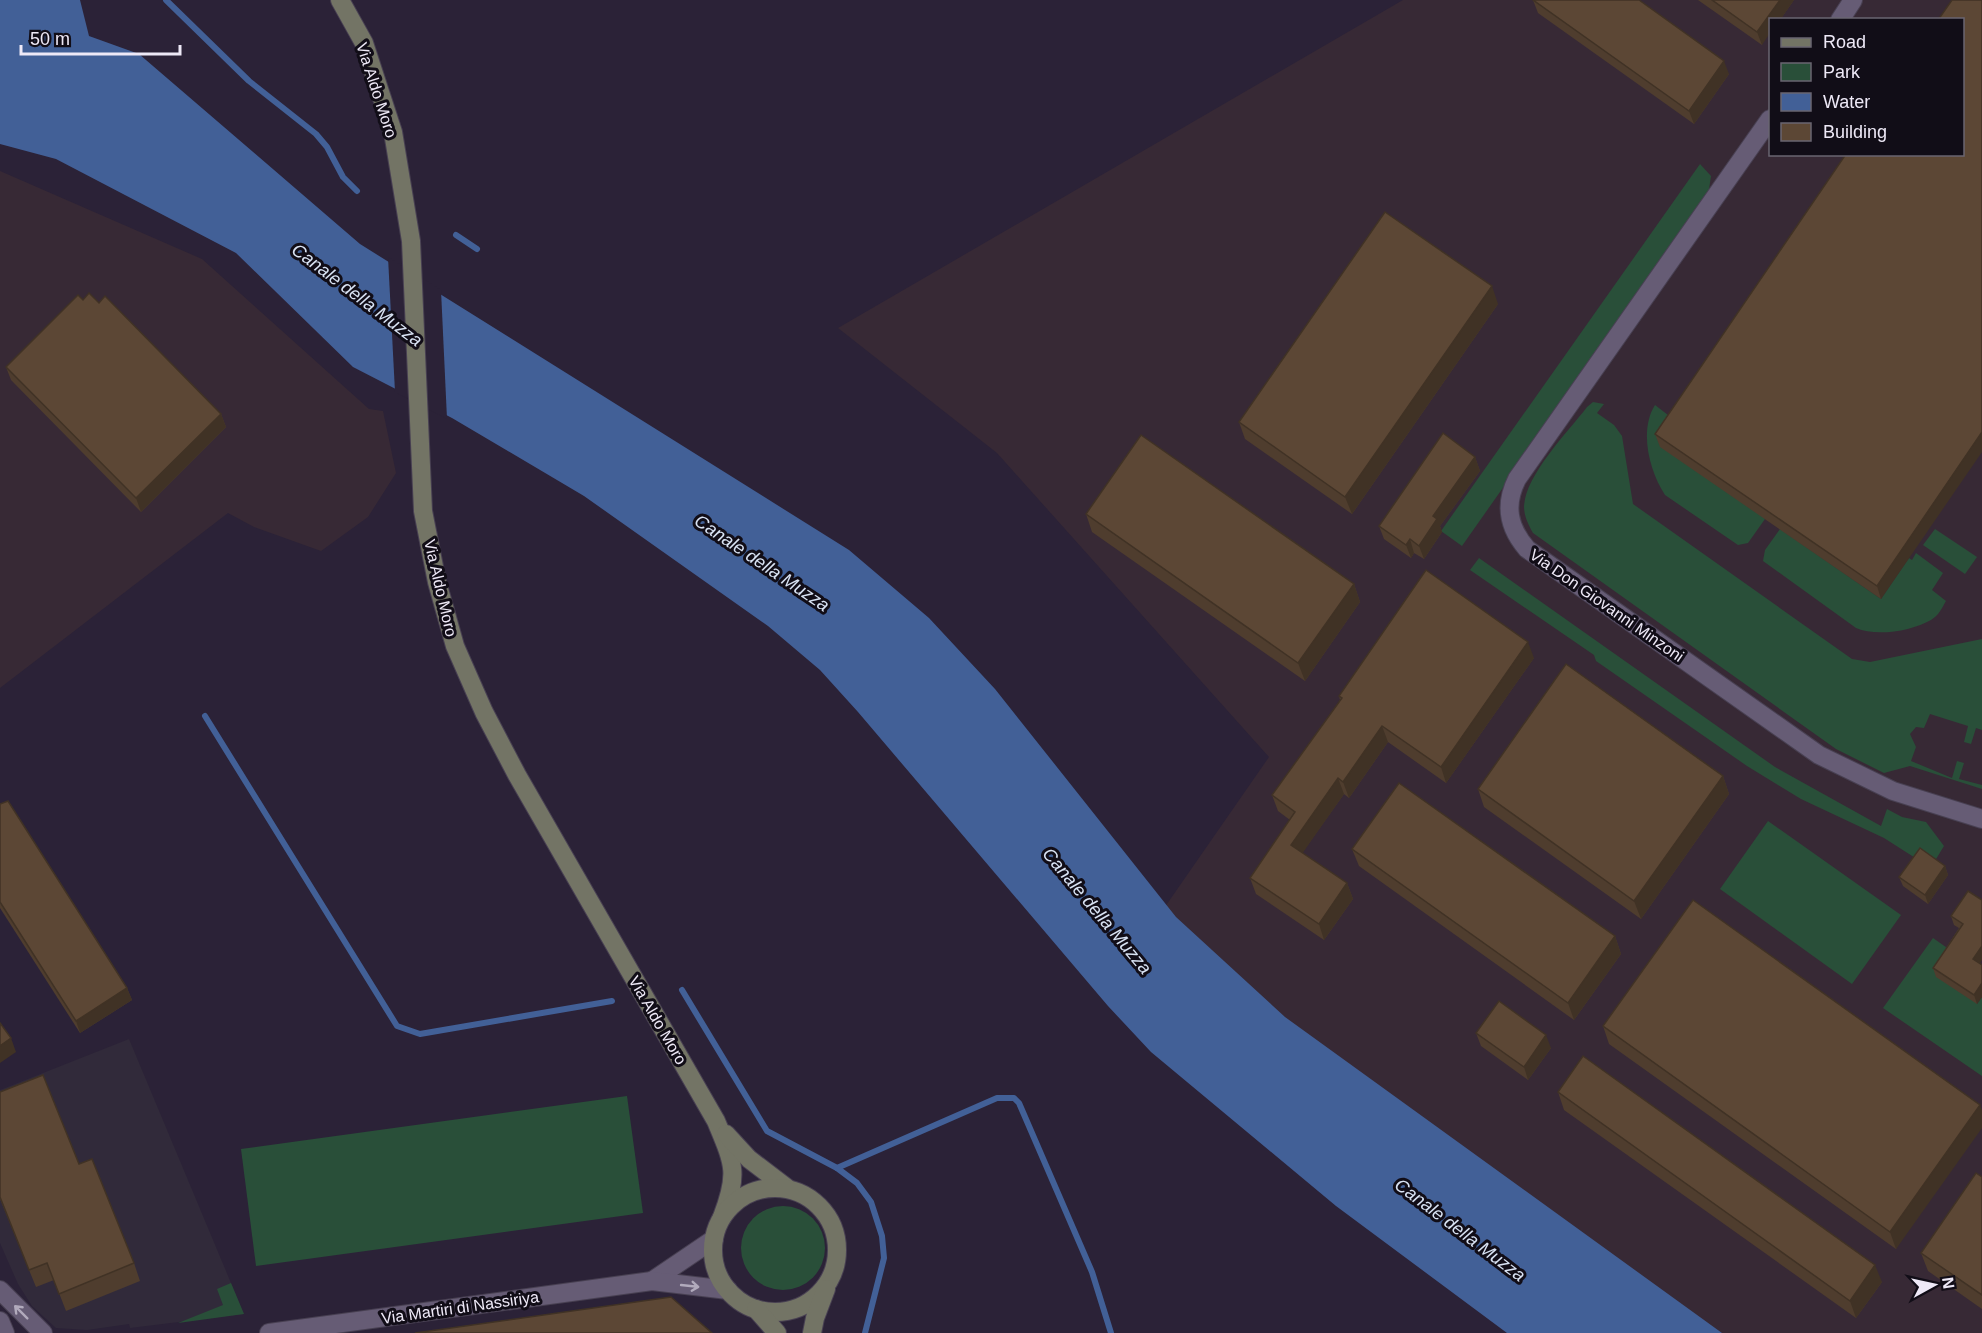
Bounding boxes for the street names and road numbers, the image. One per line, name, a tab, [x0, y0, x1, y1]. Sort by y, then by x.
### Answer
street label: Via Aldo Moro	[353, 40, 400, 140]
street label: Via Aldo Moro	[421, 538, 460, 639]
street label: Via Don Giovanni Minzoni	[1527, 546, 1687, 665]
street label: Via Aldo Moro	[625, 973, 690, 1068]
street label: Via Martiri di Nassiriya	[380, 1288, 540, 1327]

